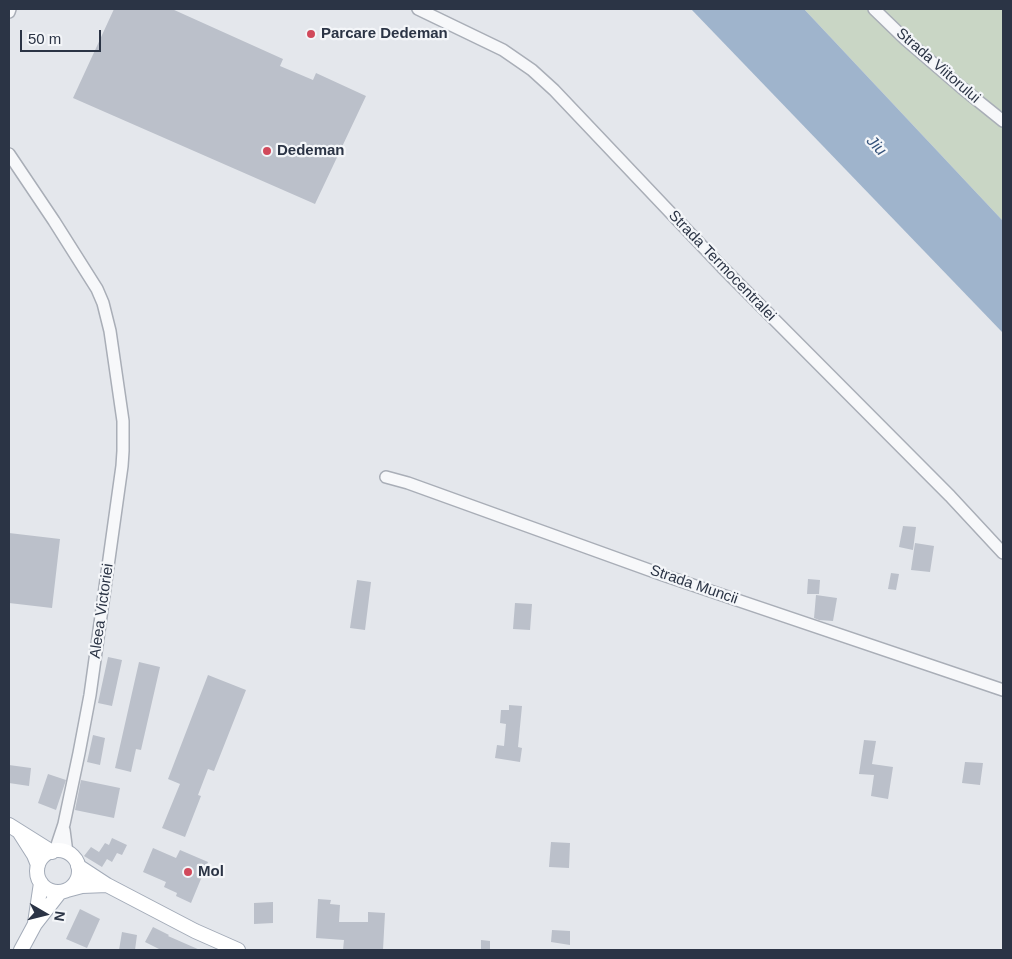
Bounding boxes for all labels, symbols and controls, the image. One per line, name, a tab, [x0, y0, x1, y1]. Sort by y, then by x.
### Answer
scale bar	[22, 20, 104, 52]
place label: Parcare Dedeman	[321, 25, 448, 43]
street label: Strada Viitorului	[892, 25, 984, 107]
marker: Parcare Dedeman	[305, 28, 317, 40]
text: 50 m	[28, 30, 61, 47]
water label: Jiu	[862, 132, 890, 160]
place label: Dedeman	[277, 142, 345, 160]
marker: Dedeman	[261, 145, 273, 157]
street label: Strada Termocentralei	[665, 207, 779, 325]
street label: Aleea Victoriei	[86, 562, 118, 660]
street label: Strada Muncii	[648, 562, 740, 608]
place label: Mol	[198, 863, 224, 881]
marker: Mol	[182, 866, 194, 878]
north arrow	[20, 889, 70, 939]
text: N	[51, 910, 68, 922]

